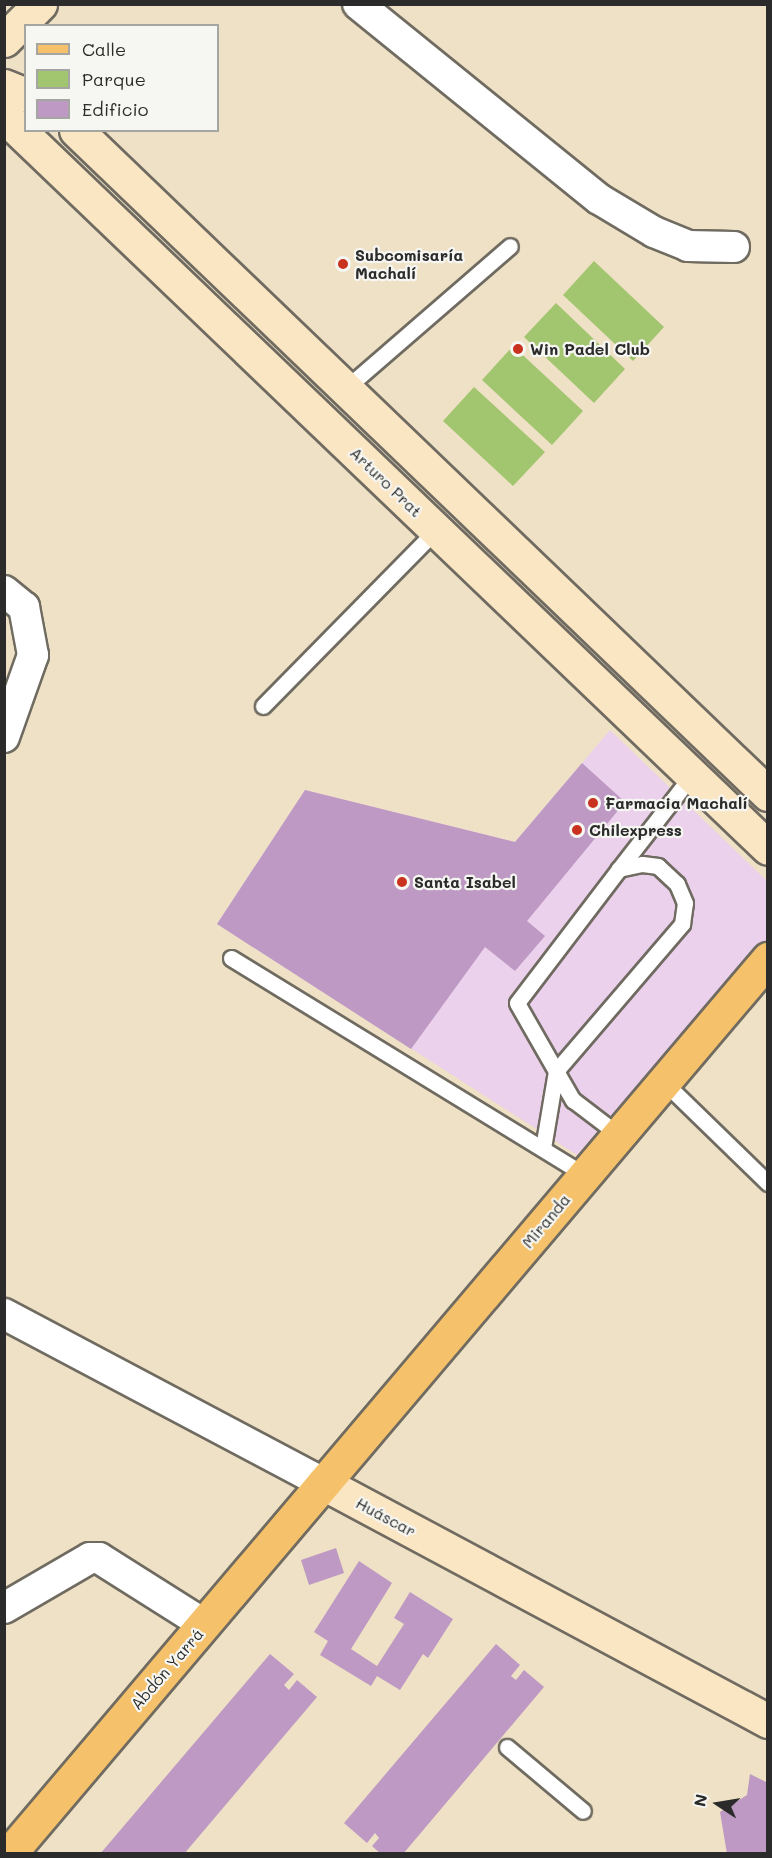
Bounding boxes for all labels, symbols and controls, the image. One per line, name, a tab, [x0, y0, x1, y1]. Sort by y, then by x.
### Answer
legend	[24, 24, 219, 132]
text: Calle	[82, 37, 126, 61]
text: Parque	[82, 67, 146, 91]
text: Edificio	[82, 97, 149, 121]
place label: Subcomisaría Machalí	[355, 245, 463, 283]
marker: Subcomisaría Machalí	[336, 257, 350, 271]
place label: Win Padel Club	[530, 339, 650, 359]
marker: Win Padel Club	[511, 342, 525, 356]
street label: Arturo Prat	[346, 443, 426, 521]
place label: Farmacia Machalí	[605, 793, 748, 813]
marker: Farmacia Machalí	[586, 796, 600, 810]
place label: Chilexpress	[589, 820, 682, 840]
marker: Chilexpress	[570, 823, 584, 837]
place label: Santa Isabel	[414, 872, 516, 892]
marker: Santa Isabel	[395, 875, 409, 889]
street label: Miranda	[518, 1190, 574, 1252]
street label: Huáscar	[353, 1493, 419, 1541]
street label: Abdón Yarrá	[127, 1624, 207, 1714]
north arrow	[688, 1774, 748, 1834]
text: N	[688, 1792, 711, 1808]

